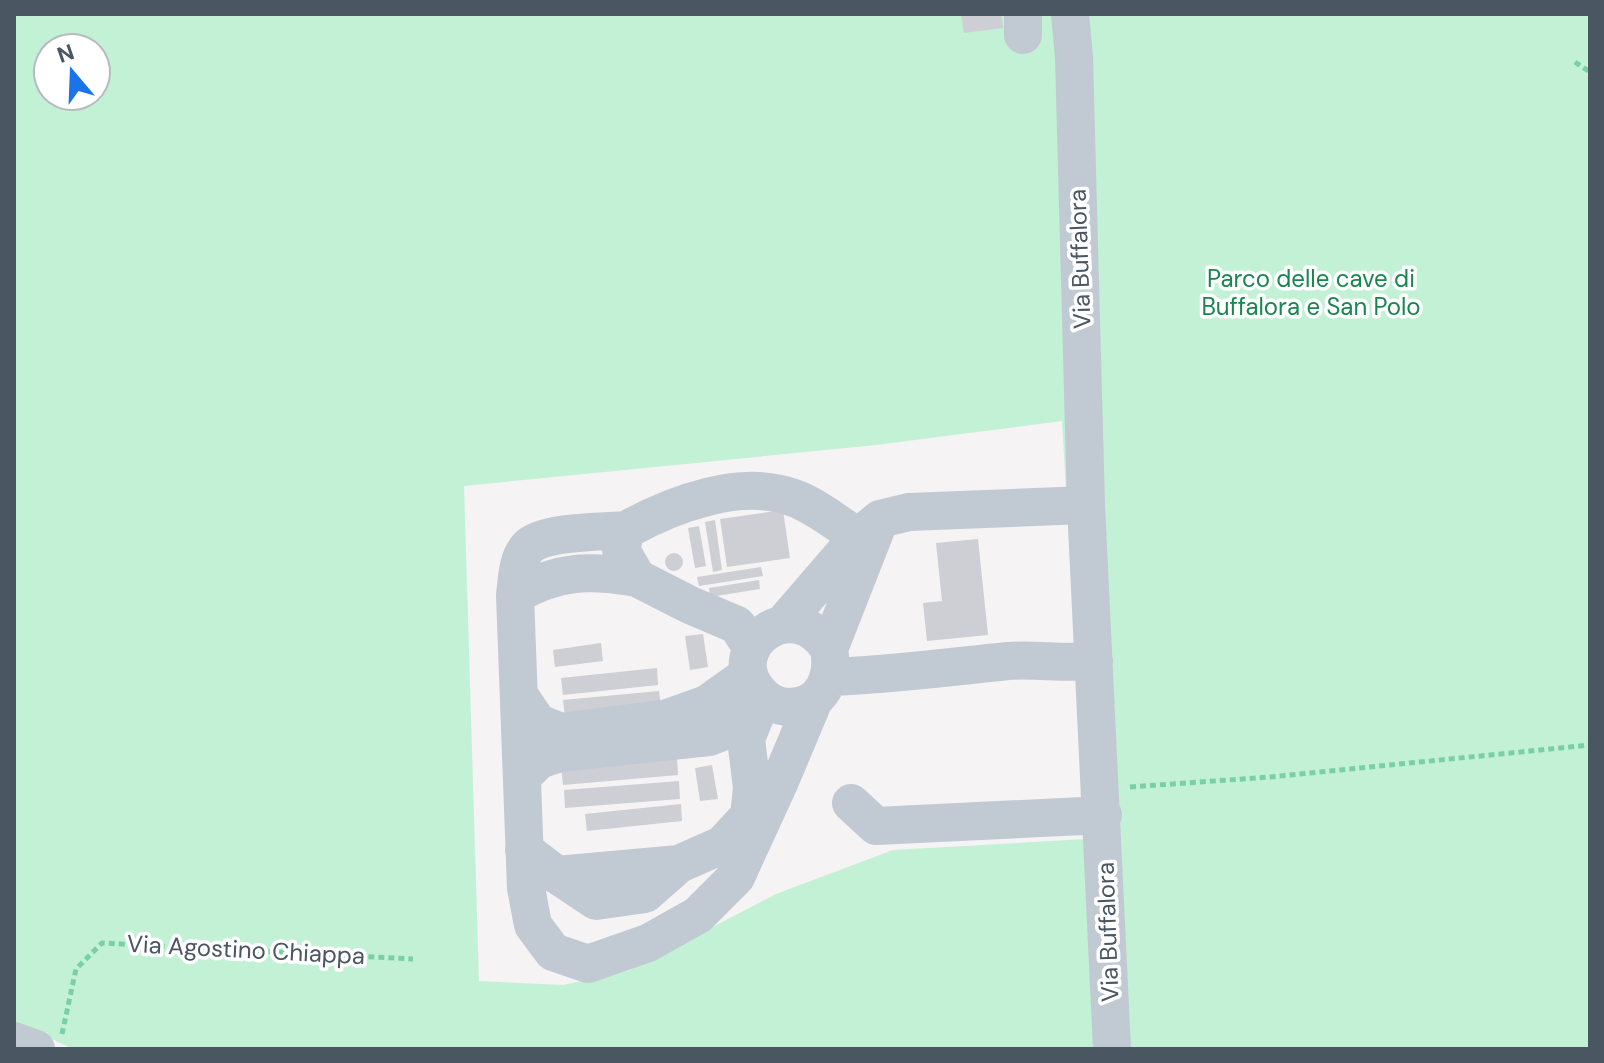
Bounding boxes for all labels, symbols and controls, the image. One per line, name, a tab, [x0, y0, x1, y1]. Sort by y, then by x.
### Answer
north arrow	[32, 32, 112, 112]
text: N	[53, 37, 78, 70]
street label: Via Buffalora	[1062, 189, 1097, 329]
park label: Parco delle cave di Buffalora e San Polo	[1201, 263, 1421, 322]
street label: Via Buffalora	[1090, 862, 1125, 1002]
street label: Via Agostino Chiappa	[126, 928, 366, 971]

